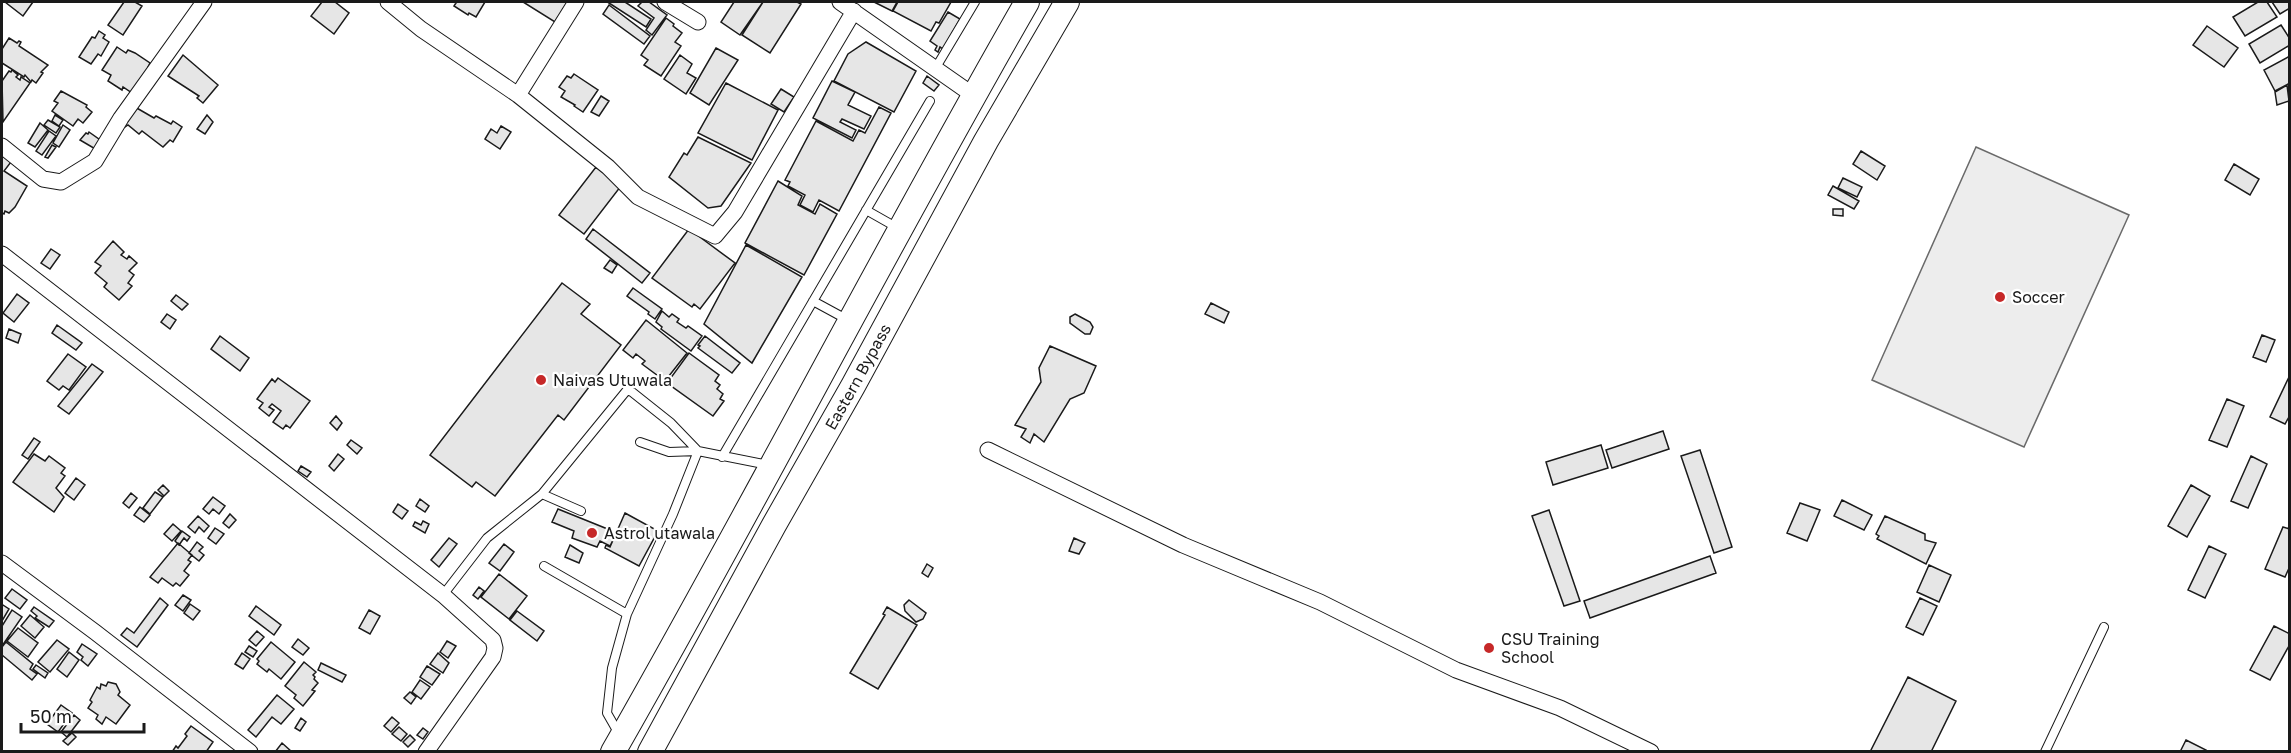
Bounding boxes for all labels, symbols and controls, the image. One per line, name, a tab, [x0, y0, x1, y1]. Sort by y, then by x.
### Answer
place label: Soccer	[2012, 287, 2065, 307]
marker: Soccer	[1993, 290, 2007, 304]
street label: Eastern Bypass	[820, 320, 895, 433]
place label: Naivas Utuwala	[553, 370, 672, 390]
marker: Naivas Utuwala	[534, 373, 548, 387]
place label: Astrol utawala	[604, 523, 715, 543]
marker: Astrol utawala	[585, 526, 599, 540]
place label: CSU Training School	[1501, 629, 1600, 667]
marker: CSU Training School	[1482, 641, 1496, 655]
scale bar	[21, 696, 144, 734]
text: 50 m	[30, 705, 72, 727]

